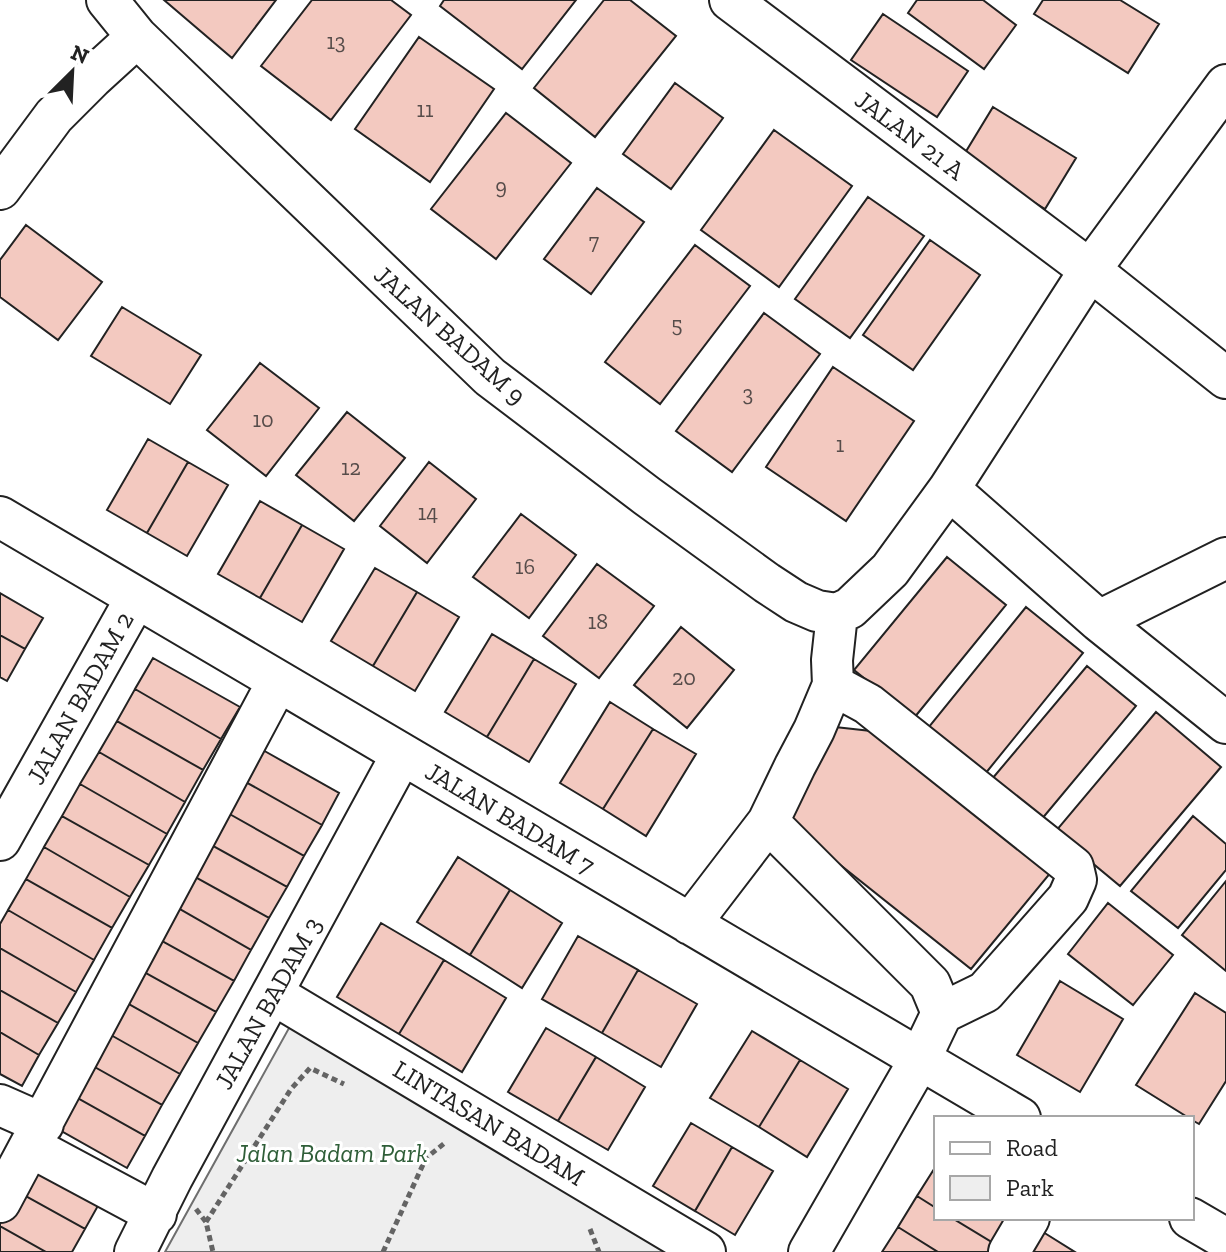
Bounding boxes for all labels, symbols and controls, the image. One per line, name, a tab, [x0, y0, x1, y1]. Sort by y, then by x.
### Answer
house number: 13	[326, 28, 346, 55]
north arrow	[32, 32, 112, 112]
text: N	[67, 38, 93, 70]
street label: JALAN 21 A	[849, 83, 972, 187]
house number: 11	[417, 96, 434, 123]
house number: 9	[495, 173, 507, 200]
house number: 7	[589, 228, 600, 255]
street label: JALAN BADAM 9	[368, 259, 532, 411]
house number: 5	[671, 311, 683, 338]
house number: 3	[743, 380, 753, 407]
house number: 10	[252, 406, 274, 433]
house number: 1	[836, 431, 845, 458]
house number: 12	[341, 454, 361, 481]
house number: 14	[418, 499, 438, 526]
house number: 16	[515, 553, 535, 580]
street label: JALAN BADAM 2	[19, 606, 141, 790]
house number: 18	[588, 608, 608, 635]
house number: 20	[672, 664, 696, 691]
street label: JALAN BADAM 7	[420, 755, 600, 881]
street label: JALAN BADAM 3	[207, 911, 329, 1095]
street label: LINTASAN BADAM	[387, 1053, 591, 1193]
legend	[934, 1116, 1194, 1220]
text: Road	[1006, 1133, 1058, 1162]
park label: Jalan Badam Park	[235, 1137, 428, 1169]
text: Park	[1006, 1173, 1054, 1202]

